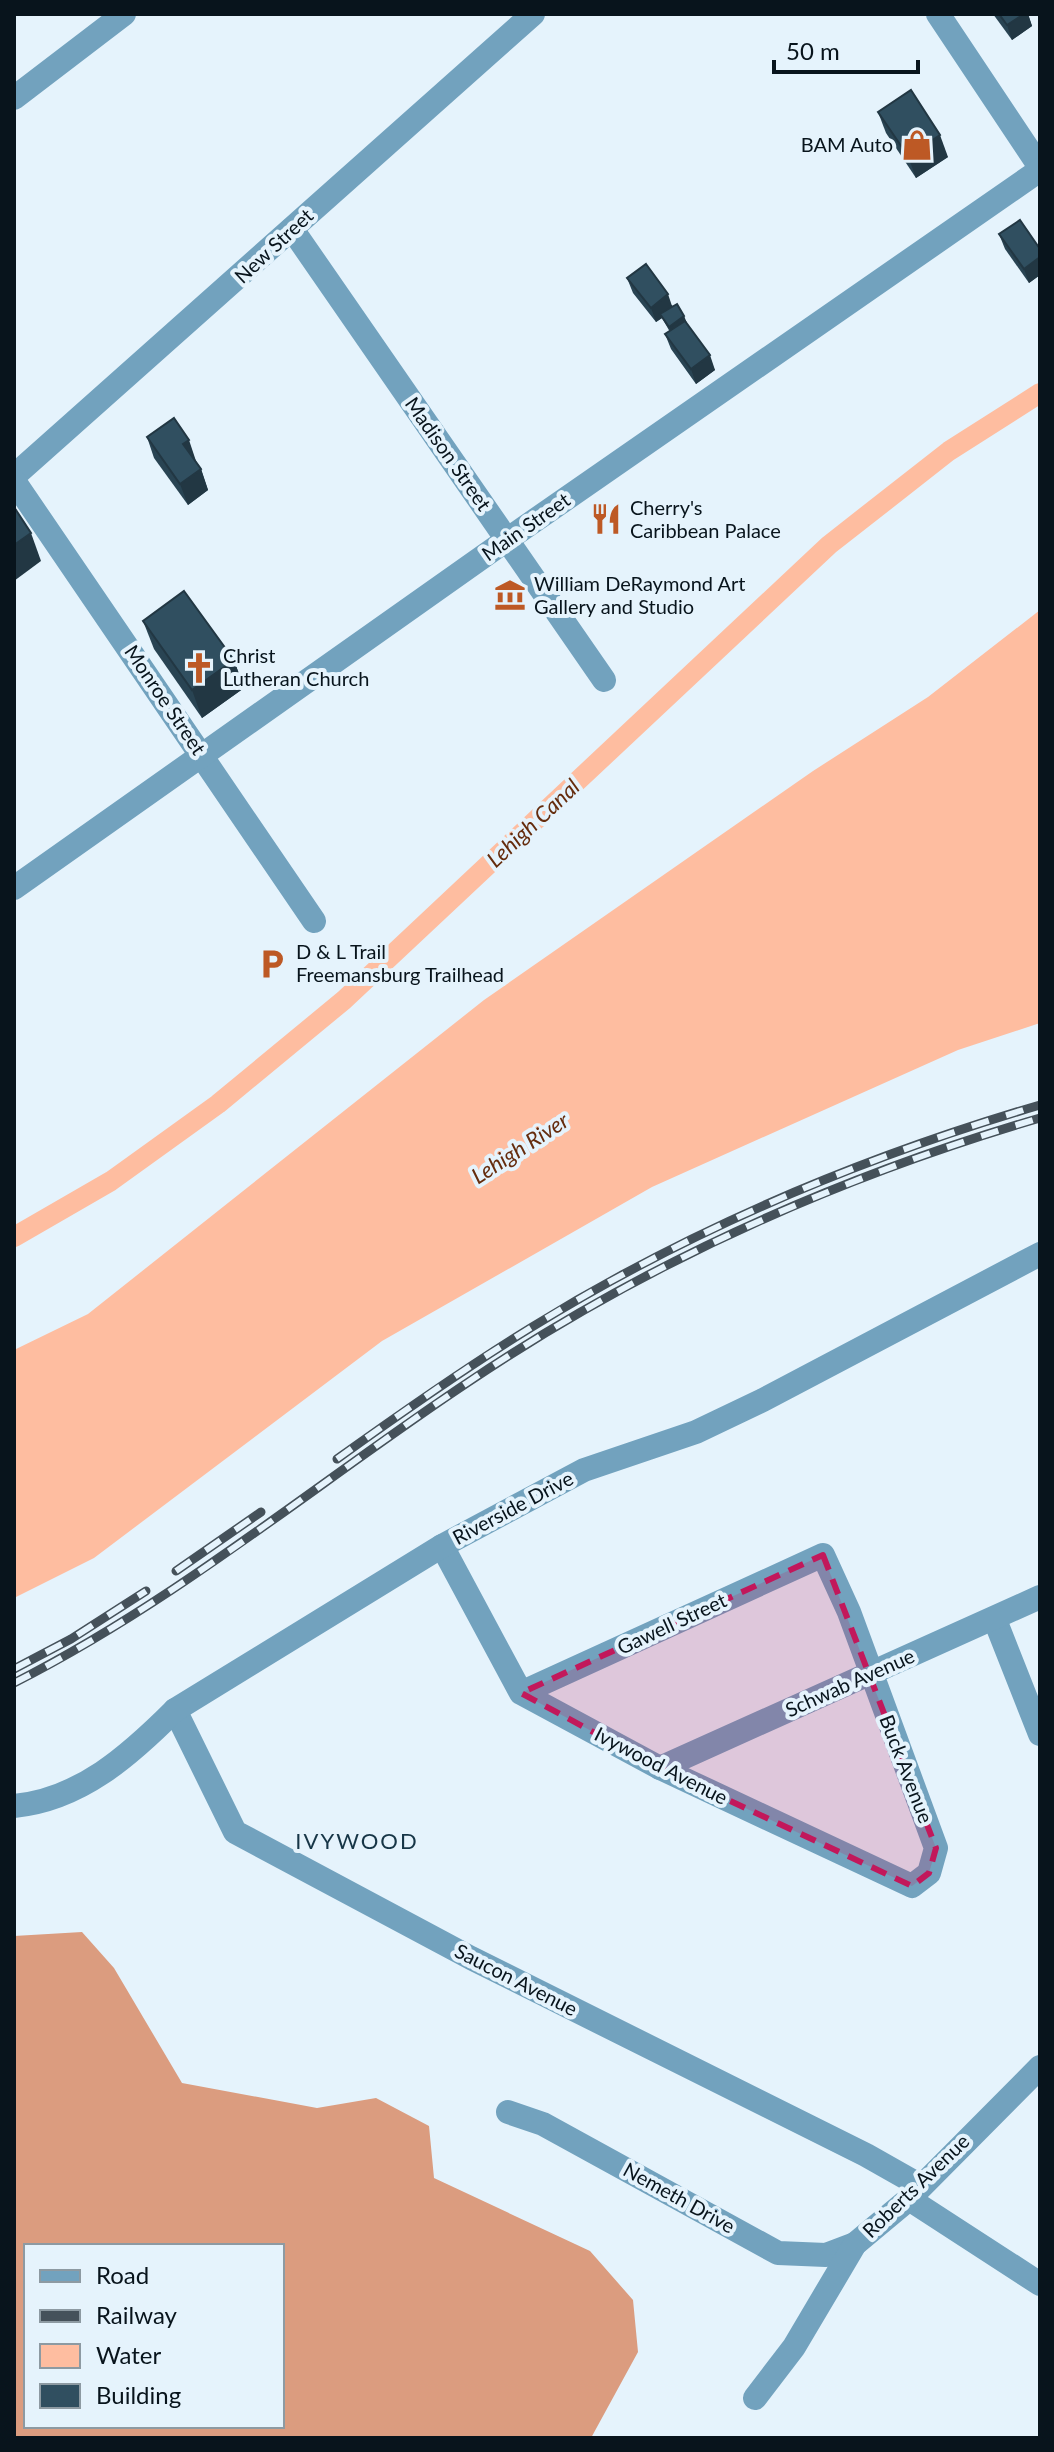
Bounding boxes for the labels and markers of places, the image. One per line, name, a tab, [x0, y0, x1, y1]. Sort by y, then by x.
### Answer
shop icon: BAM Auto	[900, 128, 934, 162]
place label: BAM Auto	[801, 132, 893, 156]
place label: Cherry's Caribbean Palace	[630, 495, 781, 542]
restaurant icon: Cherry's Caribbean Palace	[589, 502, 623, 536]
place label: William DeRaymond Art Gallery and Studio	[534, 571, 745, 618]
museum icon: William DeRaymond Art Gallery and Studio	[493, 578, 527, 612]
place label: Christ Lutheran Church	[223, 643, 369, 690]
church icon: Christ Lutheran Church	[182, 651, 216, 685]
place label: D & L Trail Freemansburg Trailhead	[296, 939, 504, 986]
parking icon: D & L Trail Freemansburg Trailhead	[255, 947, 289, 981]

